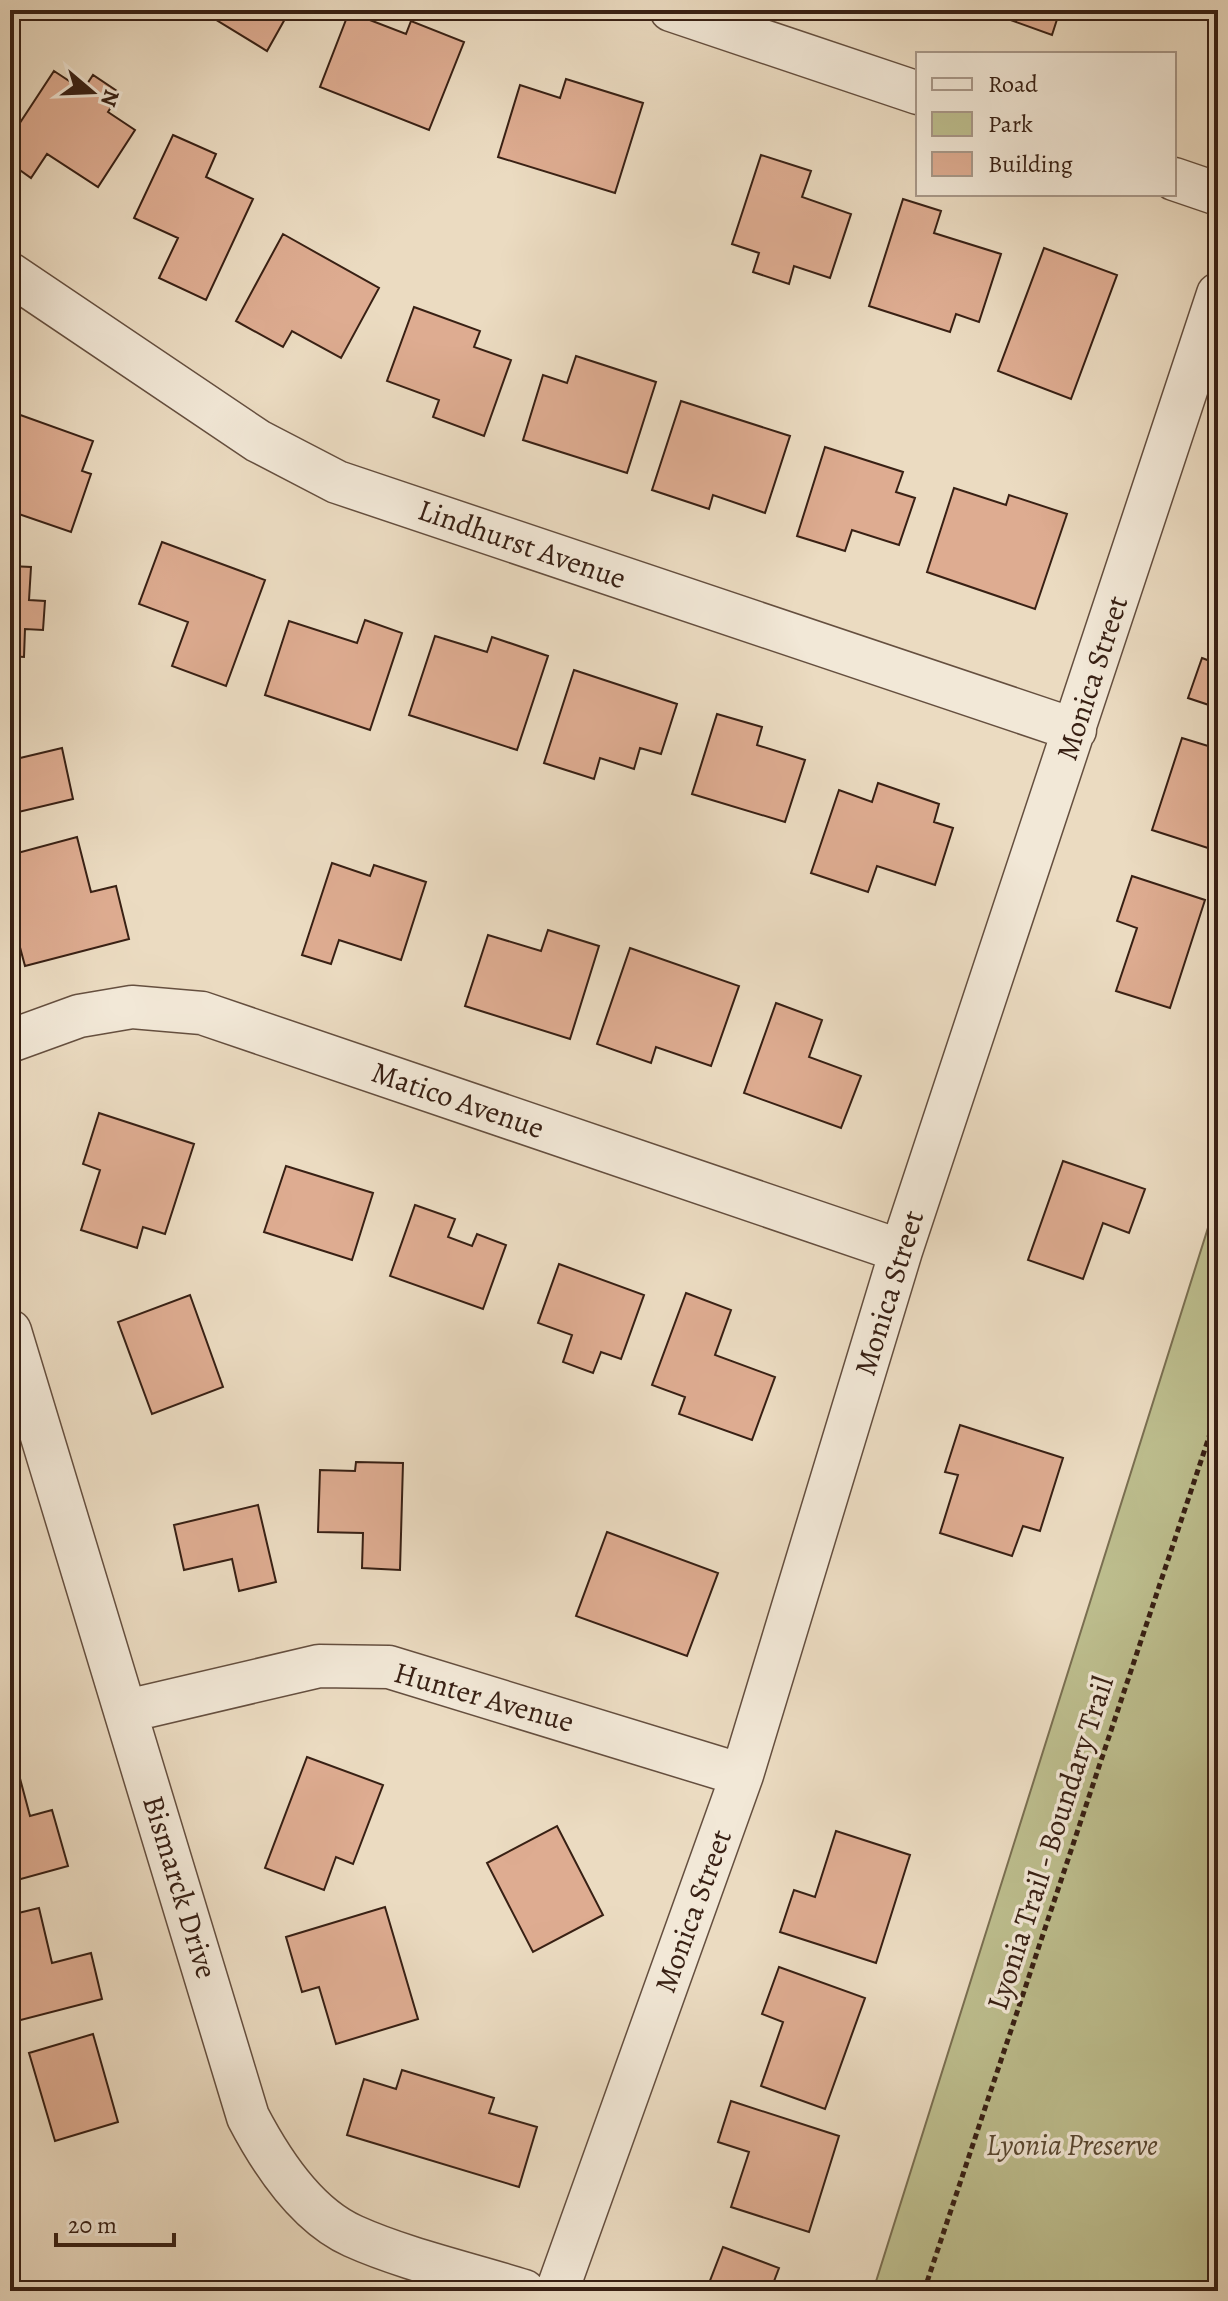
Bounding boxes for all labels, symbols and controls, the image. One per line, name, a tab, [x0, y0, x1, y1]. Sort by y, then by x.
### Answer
north arrow	[52, 52, 132, 132]
legend	[916, 52, 1176, 196]
text: Road	[988, 68, 1038, 100]
text: N	[93, 86, 127, 111]
text: Park	[988, 108, 1033, 140]
text: Building	[988, 148, 1073, 180]
street label: Lindhurst Avenue	[413, 490, 631, 598]
street label: Monica Street	[1047, 591, 1137, 765]
street label: Matico Avenue	[366, 1052, 550, 1148]
street label: Monica Street	[845, 1205, 933, 1380]
street label: Hunter Avenue	[389, 1652, 579, 1742]
street label: Lyonia Trail - Boundary Trail	[977, 1671, 1123, 2015]
street label: Bismarck Drive	[133, 1791, 227, 1983]
street label: Monica Street	[645, 1824, 741, 1998]
park label: Lyonia Preserve	[986, 2125, 1158, 2165]
scale bar	[56, 2197, 174, 2247]
text: 20 m	[68, 2209, 117, 2241]

